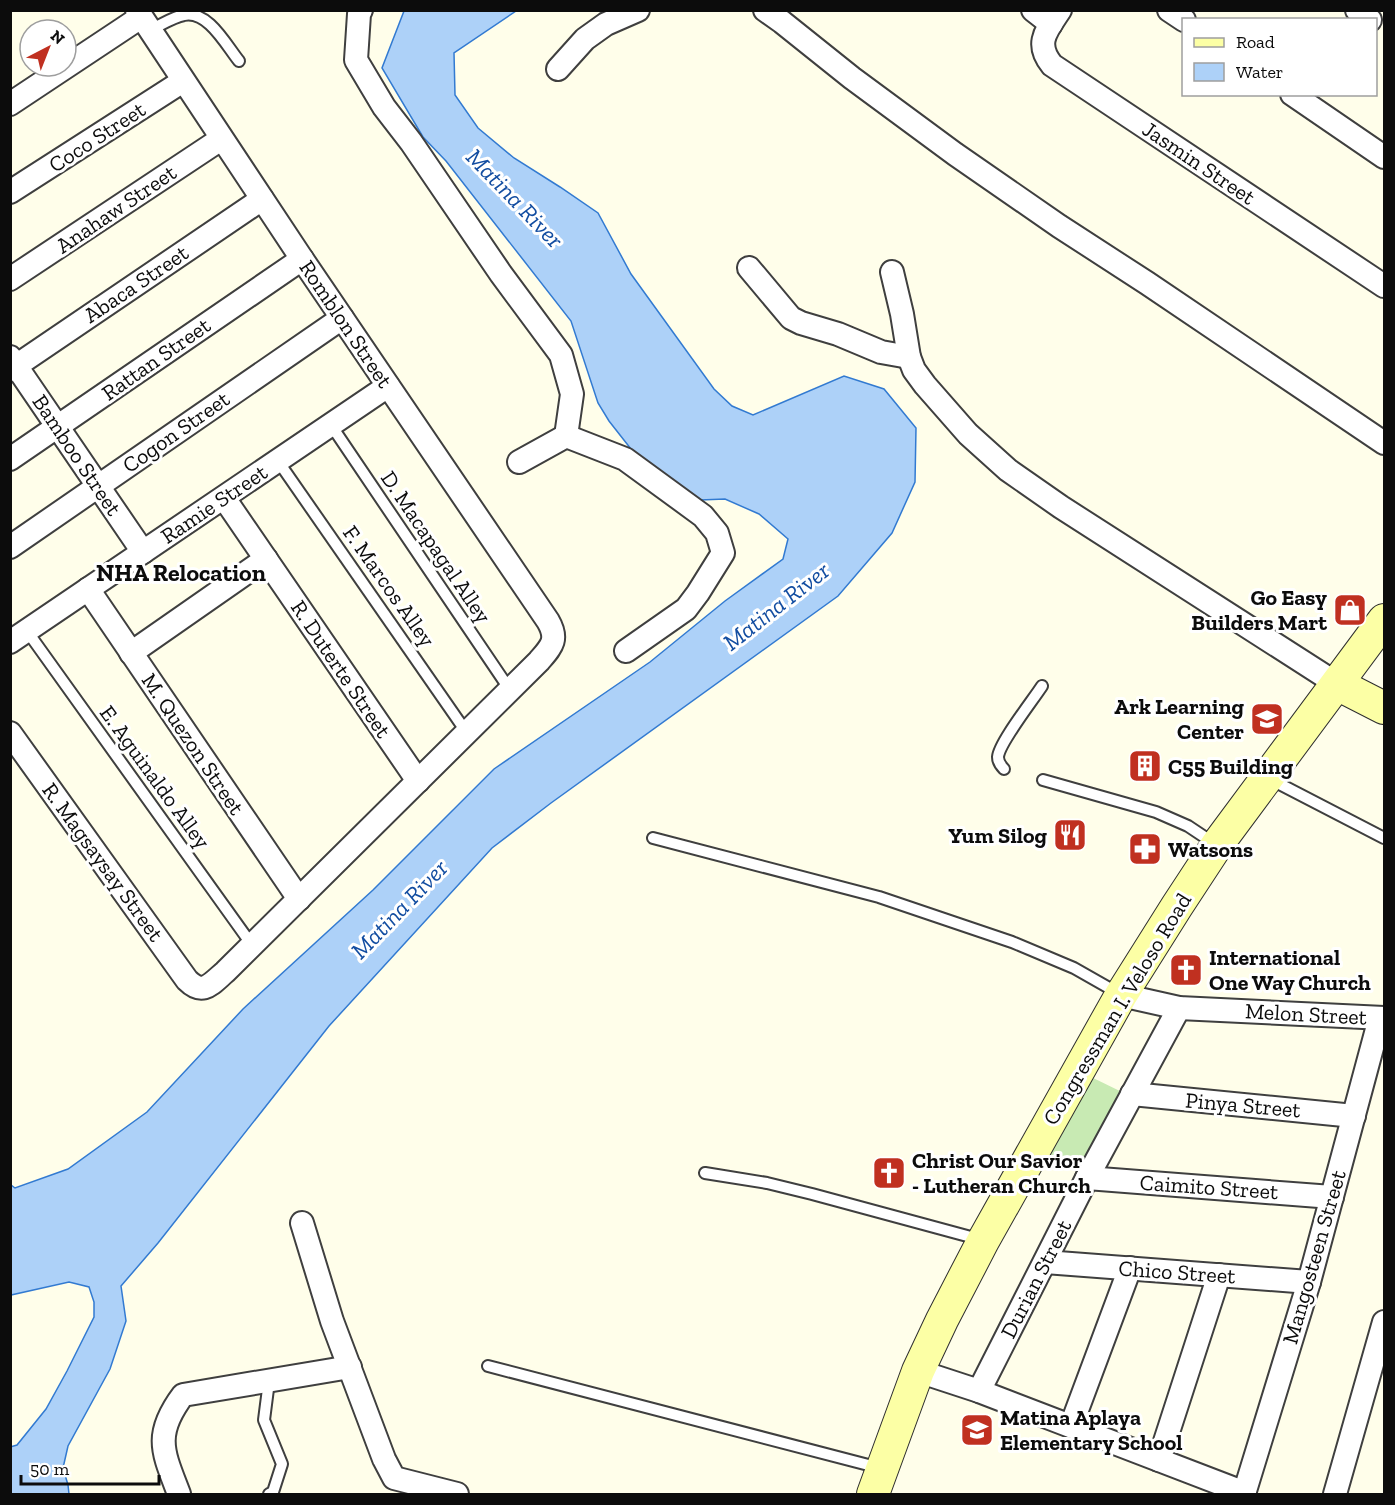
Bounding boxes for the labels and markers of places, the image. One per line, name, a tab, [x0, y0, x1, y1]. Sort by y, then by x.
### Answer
place label: Go Easy Builders Mart	[1191, 584, 1327, 636]
shop icon: Go Easy Builders Mart	[1332, 592, 1368, 628]
place label: Ark Learning Center	[1114, 693, 1244, 745]
school or university icon: Ark Learning Center	[1249, 701, 1285, 737]
building icon: C55 Building	[1127, 748, 1163, 784]
place label: C55 Building	[1168, 753, 1294, 780]
restaurant icon: Yum Silog	[1052, 817, 1088, 853]
place label: Yum Silog	[949, 822, 1047, 849]
pharmacy icon: Watsons	[1127, 831, 1163, 867]
place label: Watsons	[1168, 836, 1253, 863]
place label: International One Way Church	[1209, 944, 1371, 996]
church icon: International One Way Church	[1168, 952, 1204, 988]
place label: Christ Our Savior - Lutheran Church	[912, 1147, 1091, 1199]
church icon: Christ Our Savior - Lutheran Church	[871, 1155, 907, 1191]
place label: Matina Aplaya Elementary School	[1000, 1404, 1182, 1456]
school or university icon: Matina Aplaya Elementary School	[959, 1412, 995, 1448]

